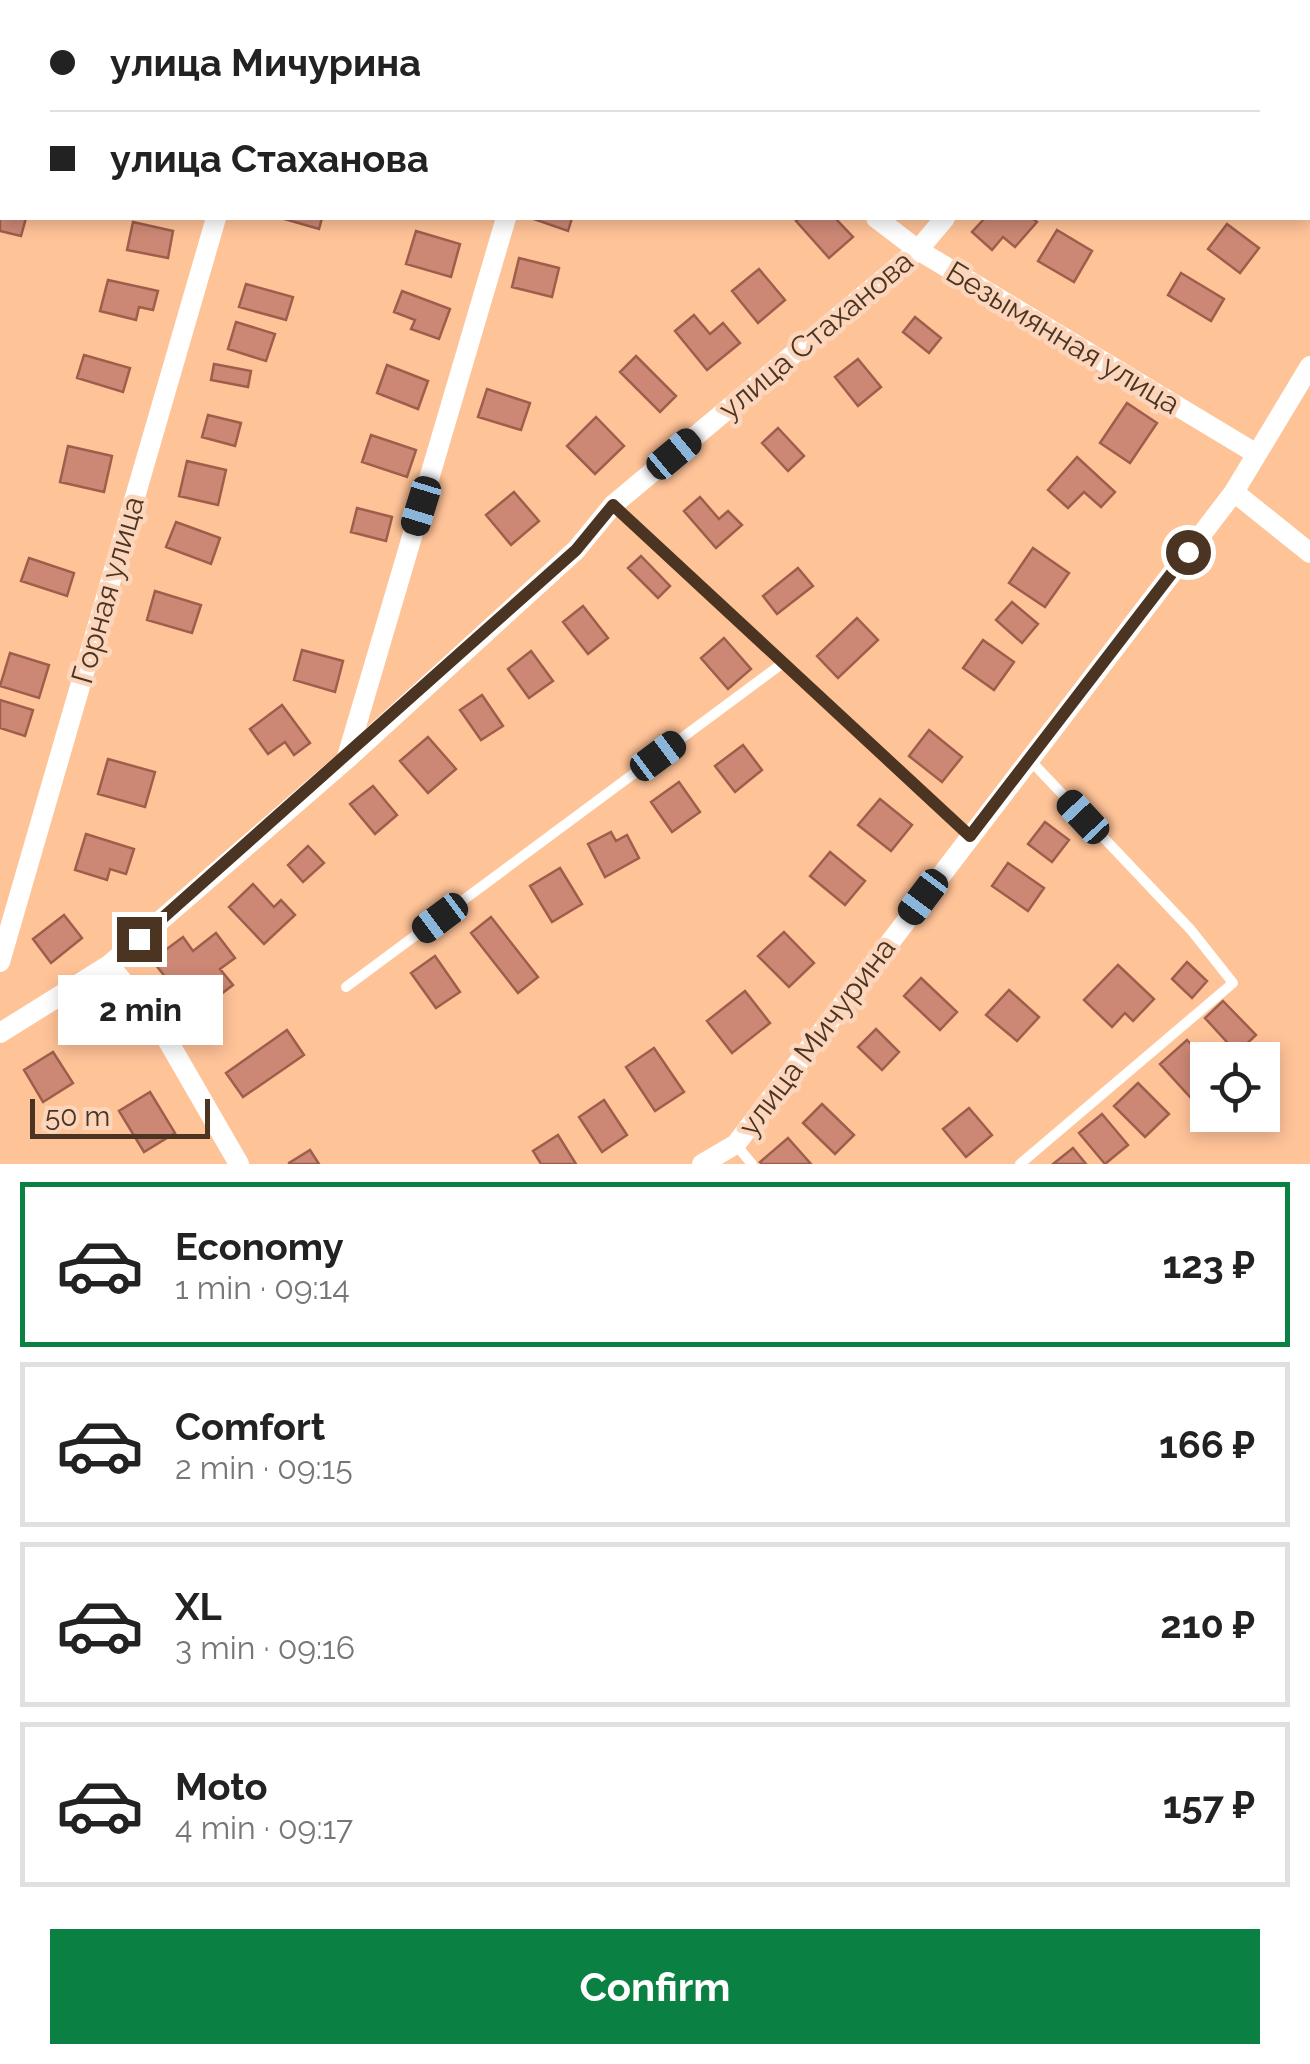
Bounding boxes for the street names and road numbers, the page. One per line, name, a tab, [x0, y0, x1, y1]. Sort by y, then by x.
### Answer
street label: улица Стаханова	[711, 243, 920, 426]
street label: Безымянная улица	[940, 254, 1186, 421]
street label: Горная улица	[64, 492, 151, 687]
street label: улица Мичурина	[731, 931, 902, 1142]

